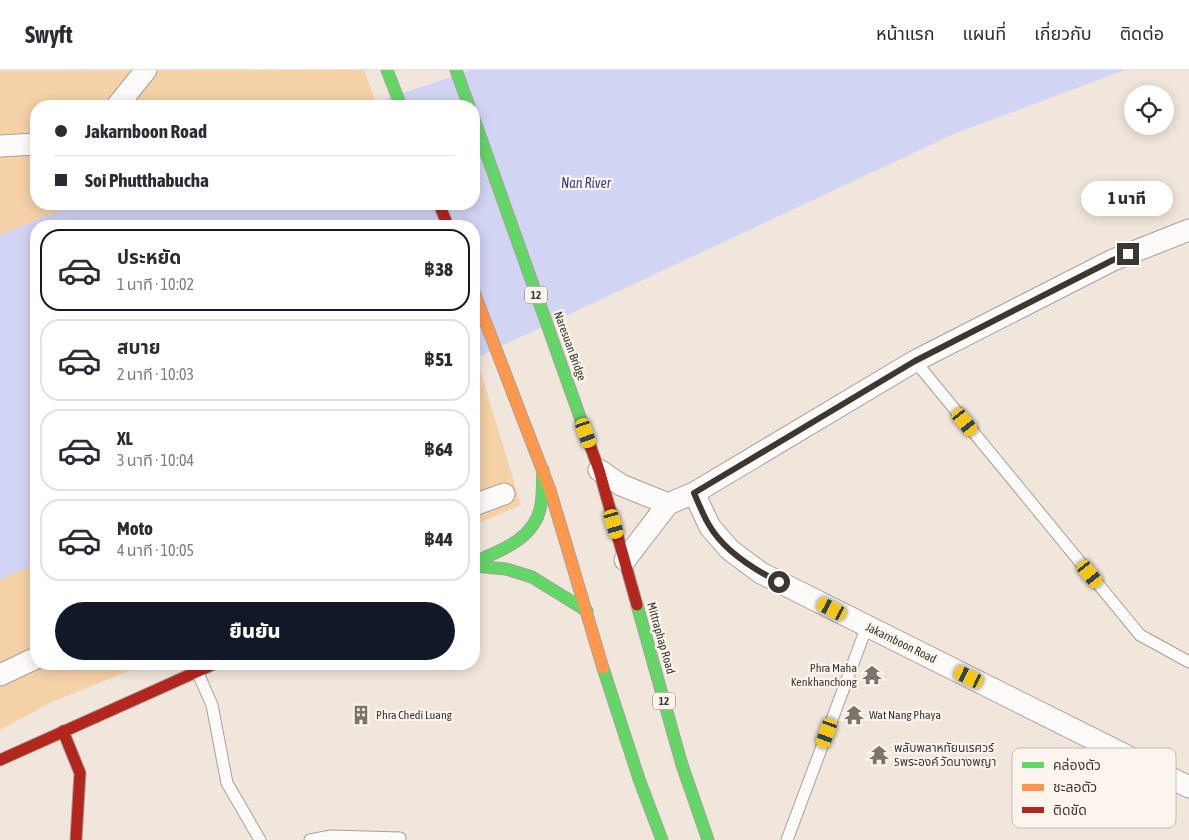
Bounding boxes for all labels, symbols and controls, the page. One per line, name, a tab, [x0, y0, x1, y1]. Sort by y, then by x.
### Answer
text: Swyft	[25, 21, 73, 48]
text: หน้าแรก	[876, 23, 934, 44]
text: แผนที่	[962, 23, 1006, 44]
text: เกี่ยวกับ	[1034, 23, 1092, 44]
text: ติดต่อ	[1120, 23, 1164, 44]
map controls	[1124, 85, 1174, 135]
button: locate	[1124, 85, 1174, 135]
text: Jakarnboon Road	[85, 120, 207, 142]
text: Soi Phutthabucha	[85, 169, 209, 191]
water label: Nan River	[561, 175, 612, 191]
callout: 1 นาที	[1082, 181, 1174, 216]
text: 1 นาที	[1108, 189, 1146, 207]
route end	[1117, 243, 1139, 265]
text: ประหยัด	[117, 246, 181, 268]
icon: car	[57, 248, 102, 293]
text: ฿38	[424, 258, 453, 280]
text: 1 นาที · 10:02	[117, 275, 194, 293]
road number: 12	[525, 286, 547, 304]
street label: Naresuan Bridge	[551, 309, 589, 383]
text: สบาย	[117, 336, 161, 358]
icon: car	[57, 338, 102, 383]
text: ฿51	[424, 348, 453, 370]
text: 2 นาที · 10:03	[117, 365, 194, 383]
car	[949, 406, 980, 438]
car	[574, 416, 597, 450]
text: XL	[117, 427, 133, 449]
icon: car	[57, 428, 102, 473]
text: ฿64	[424, 438, 453, 460]
text: 3 นาที · 10:04	[117, 451, 194, 469]
car	[602, 508, 625, 540]
text: Moto	[117, 517, 153, 539]
icon: car	[57, 518, 102, 563]
text: ฿44	[424, 528, 453, 550]
text: 4 นาที · 10:05	[117, 541, 194, 559]
car	[1074, 558, 1105, 590]
route start	[768, 571, 790, 593]
car	[815, 596, 848, 622]
street label: Mittraphap Road	[644, 601, 678, 675]
button: ยืนยัน	[55, 602, 455, 660]
street label: Jakarnboon Road	[863, 620, 939, 666]
place label: Phra Maha Kenkhanchong	[791, 661, 858, 689]
temple icon: Phra Maha Kenkhanchong	[861, 664, 883, 686]
car	[952, 664, 985, 690]
road number: 12	[653, 692, 675, 710]
building icon: Phra Chedi Luang	[350, 704, 372, 726]
temple icon: Wat Nang Phaya	[843, 704, 865, 726]
place label: Phra Chedi Luang	[376, 708, 453, 722]
place label: Wat Nang Phaya	[869, 708, 941, 722]
car	[814, 716, 839, 750]
place label: พลับพลาหทัยนเรศวร์ 5พระองค์ วัดนางพญา	[894, 741, 996, 769]
temple icon: พลับพลาหทัยนเรศวร์ 5พระองค์ วัดนางพญา	[868, 744, 890, 766]
legend	[1012, 748, 1176, 828]
text: คล่องตัว	[1053, 757, 1101, 773]
text: ชะลอตัว	[1053, 779, 1097, 795]
text: ติดขัด	[1053, 802, 1087, 818]

